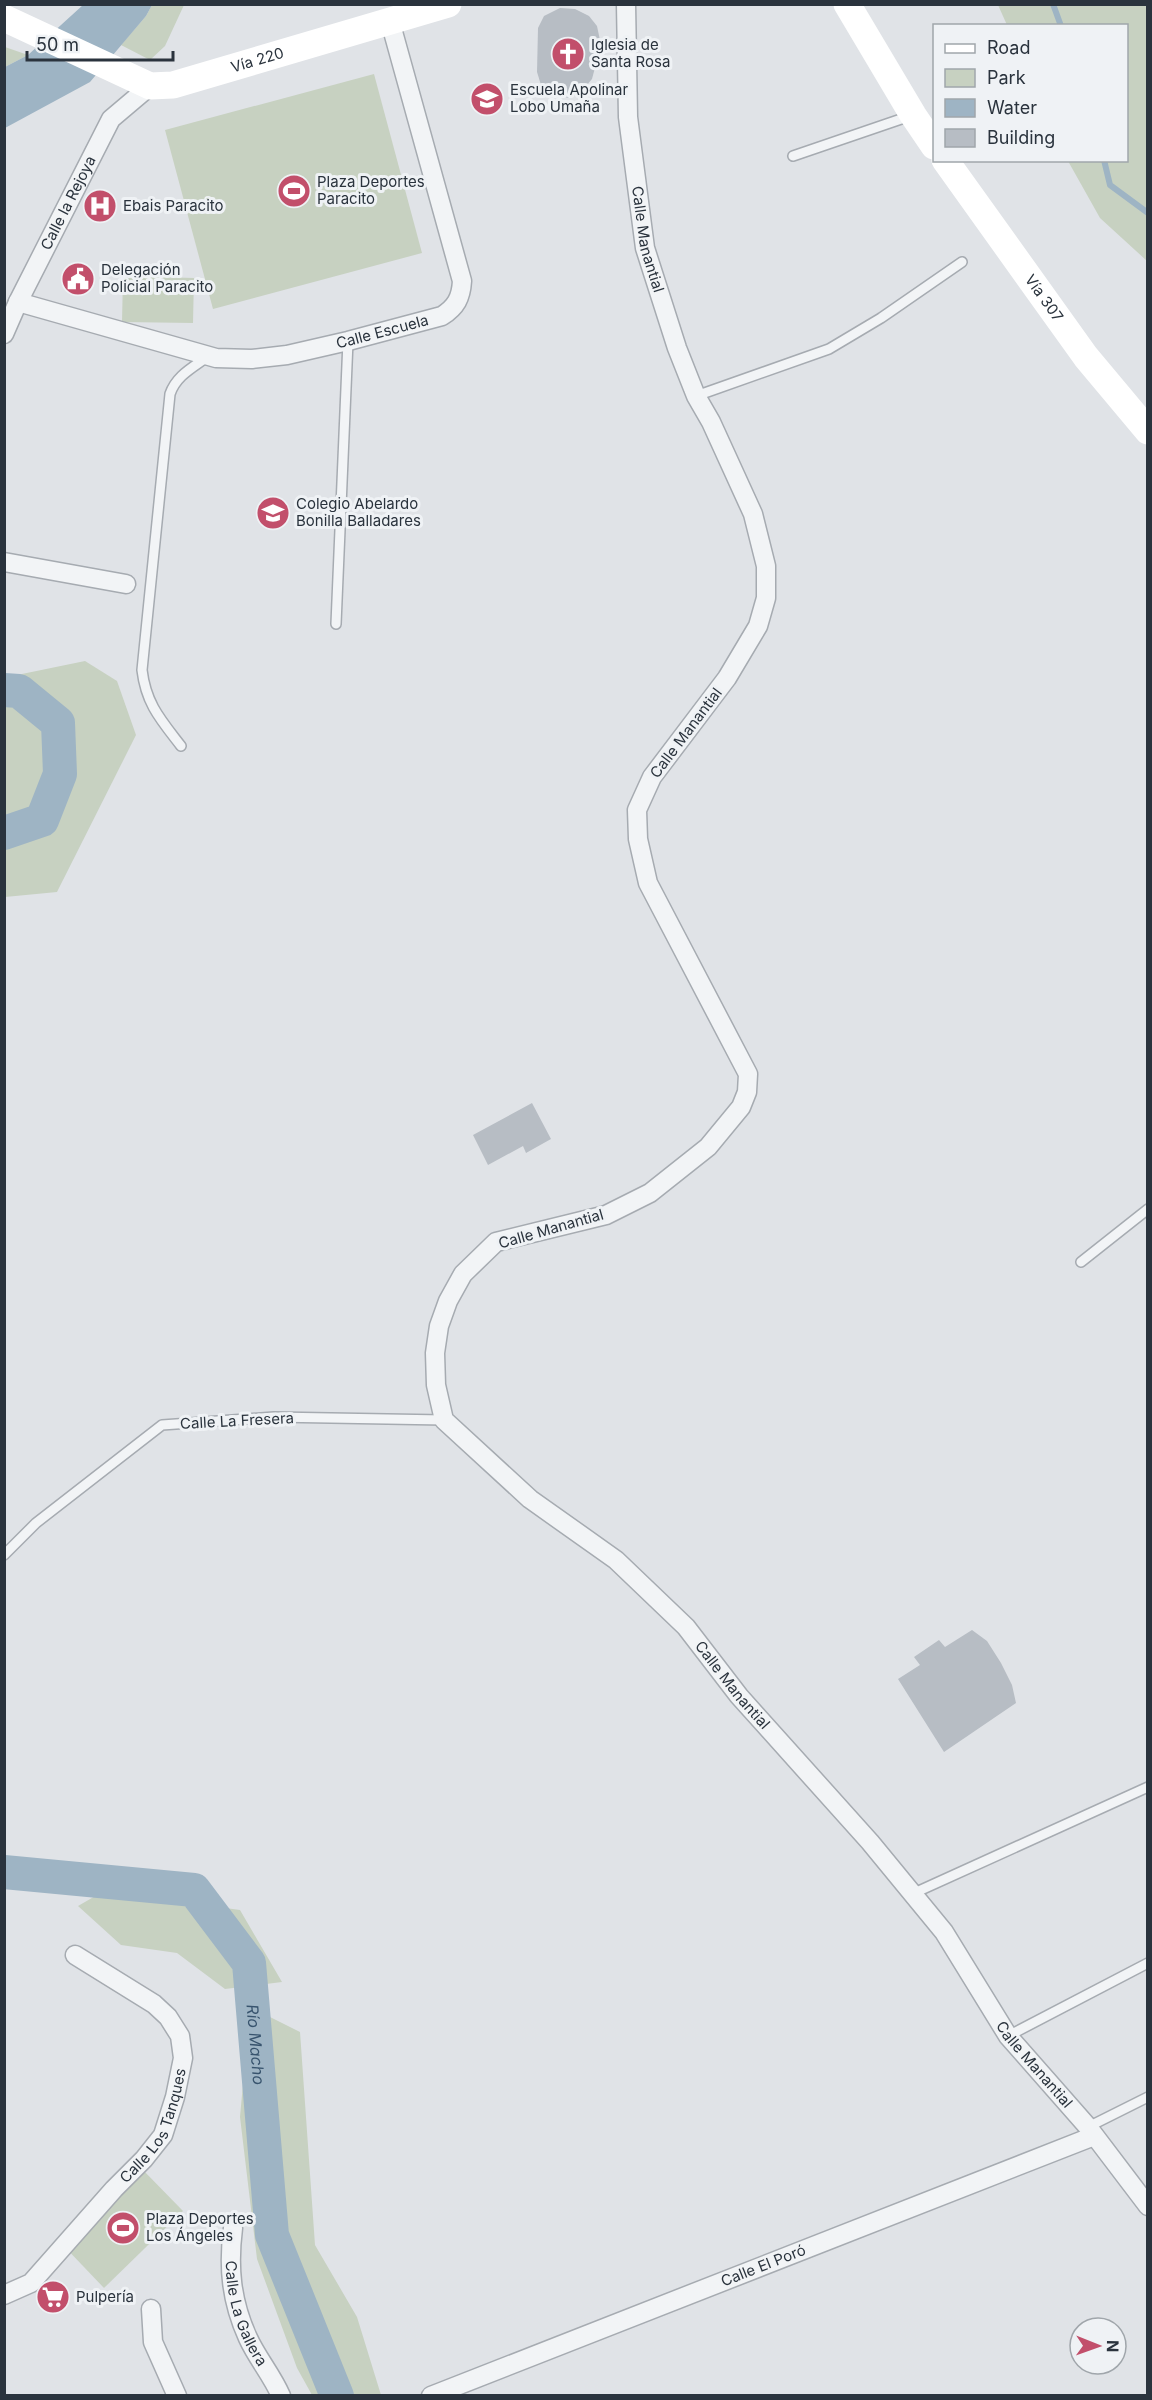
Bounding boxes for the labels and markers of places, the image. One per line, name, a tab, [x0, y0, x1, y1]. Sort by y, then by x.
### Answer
place label: Iglesia de Santa Rosa	[591, 35, 670, 71]
church icon: Iglesia de Santa Rosa	[550, 36, 586, 72]
place label: Escuela Apolinar Lobo Umaña	[510, 80, 628, 116]
school or university icon: Escuela Apolinar Lobo Umaña	[469, 81, 505, 117]
place label: Plaza Deportes Paracito	[317, 172, 425, 208]
sports icon: Plaza Deportes Paracito	[276, 173, 312, 209]
hospital icon: Ebais Paracito	[82, 188, 118, 224]
place label: Ebais Paracito	[123, 196, 224, 215]
place label: Delegación Policial Paracito	[101, 260, 213, 296]
public building icon: Delegación Policial Paracito	[60, 261, 96, 297]
place label: Colegio Abelardo Bonilla Balladares	[296, 494, 421, 530]
school or university icon: Colegio Abelardo Bonilla Balladares	[255, 495, 291, 531]
place label: Plaza Deportes Los Ángeles	[146, 2209, 254, 2245]
sports icon: Plaza Deportes Los Ángeles	[105, 2210, 141, 2246]
supermarket icon: Pulpería	[35, 2279, 71, 2315]
place label: Pulpería	[76, 2287, 134, 2306]

